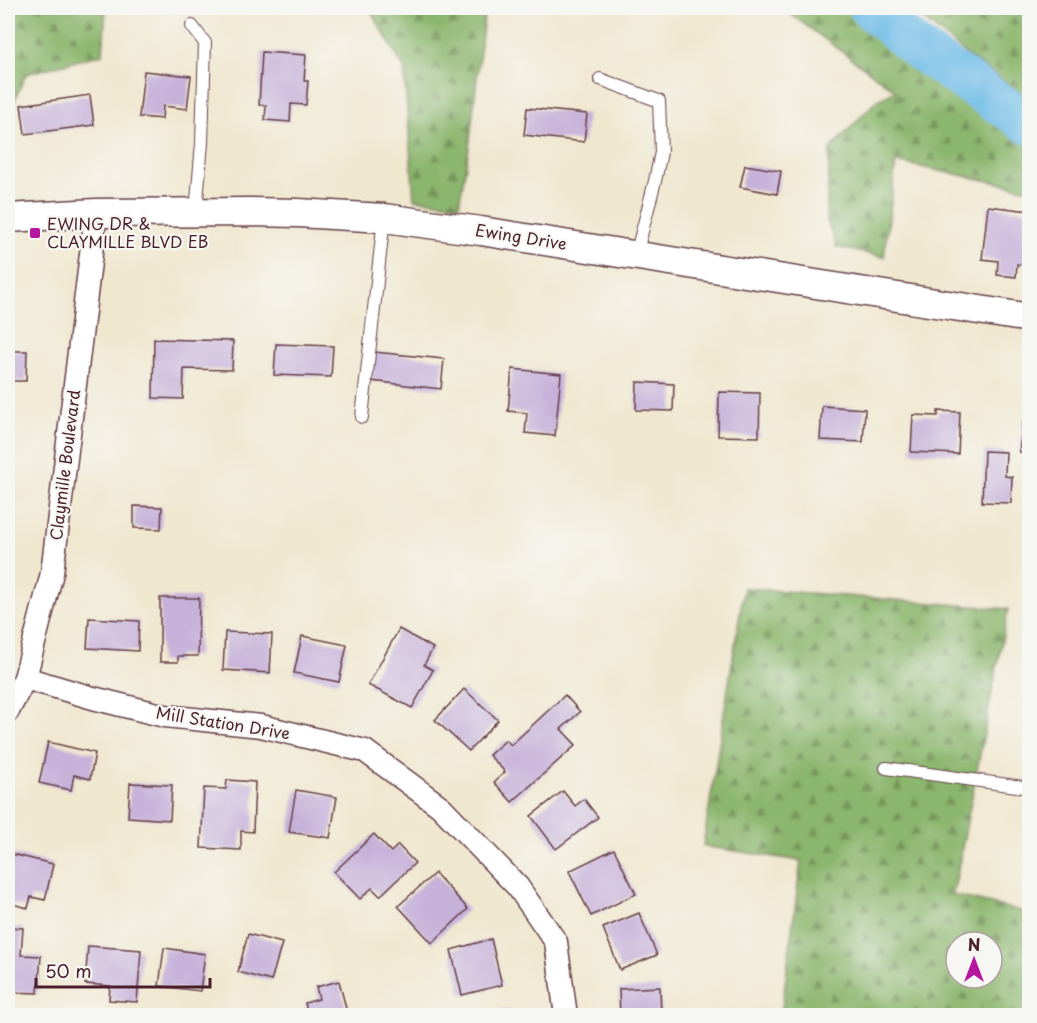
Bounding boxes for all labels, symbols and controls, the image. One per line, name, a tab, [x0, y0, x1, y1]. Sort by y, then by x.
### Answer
place label: EWING DR & CLAYMILLE BLVD EB	[47, 211, 208, 253]
street label: Ewing Drive	[474, 217, 569, 255]
marker: EWING DR & CLAYMILLE BLVD EB	[28, 226, 42, 240]
street label: Claymille Boulevard	[43, 388, 85, 542]
street label: Mill Station Drive	[154, 700, 292, 744]
north arrow	[944, 930, 1004, 990]
text: N	[968, 932, 980, 956]
scale bar	[36, 951, 210, 989]
text: 50 m	[45, 957, 92, 984]

